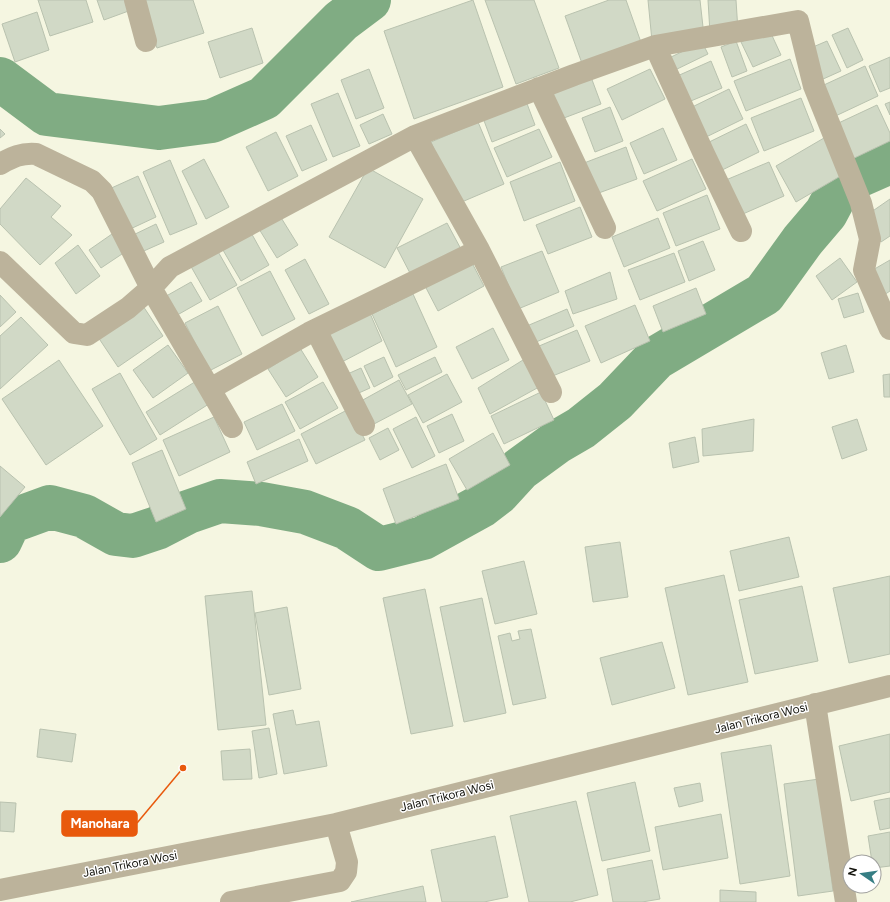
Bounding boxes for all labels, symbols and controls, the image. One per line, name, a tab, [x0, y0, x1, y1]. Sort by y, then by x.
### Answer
street label: Jalan Trikora Wosi	[713, 700, 809, 736]
street label: Jalan Trikora Wosi	[399, 778, 495, 814]
callout: Manohara	[62, 811, 137, 836]
text: Manohara	[70, 816, 130, 831]
street label: Jalan Trikora Wosi	[82, 848, 178, 880]
north arrow	[842, 854, 882, 894]
text: N	[845, 866, 860, 877]

